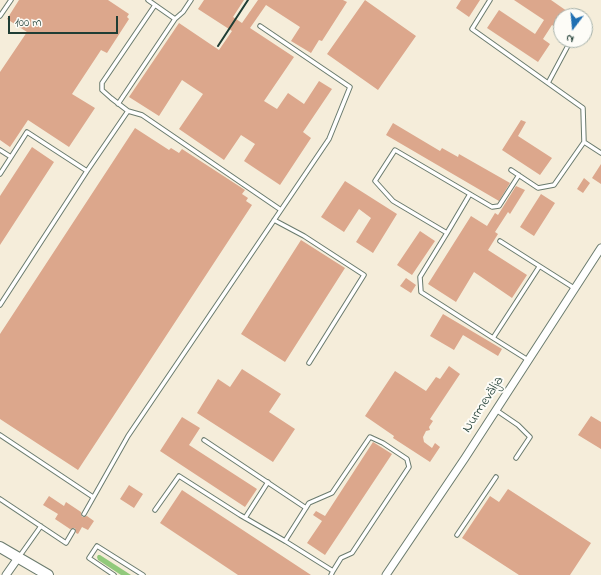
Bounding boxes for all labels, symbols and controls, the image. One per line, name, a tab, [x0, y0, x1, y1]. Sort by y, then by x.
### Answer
scale bar	[10, 8, 120, 34]
north arrow	[553, 8, 593, 48]
text: 100 m	[15, 14, 42, 32]
text: N	[564, 30, 576, 47]
street label: Nurmevälja	[460, 374, 508, 436]

